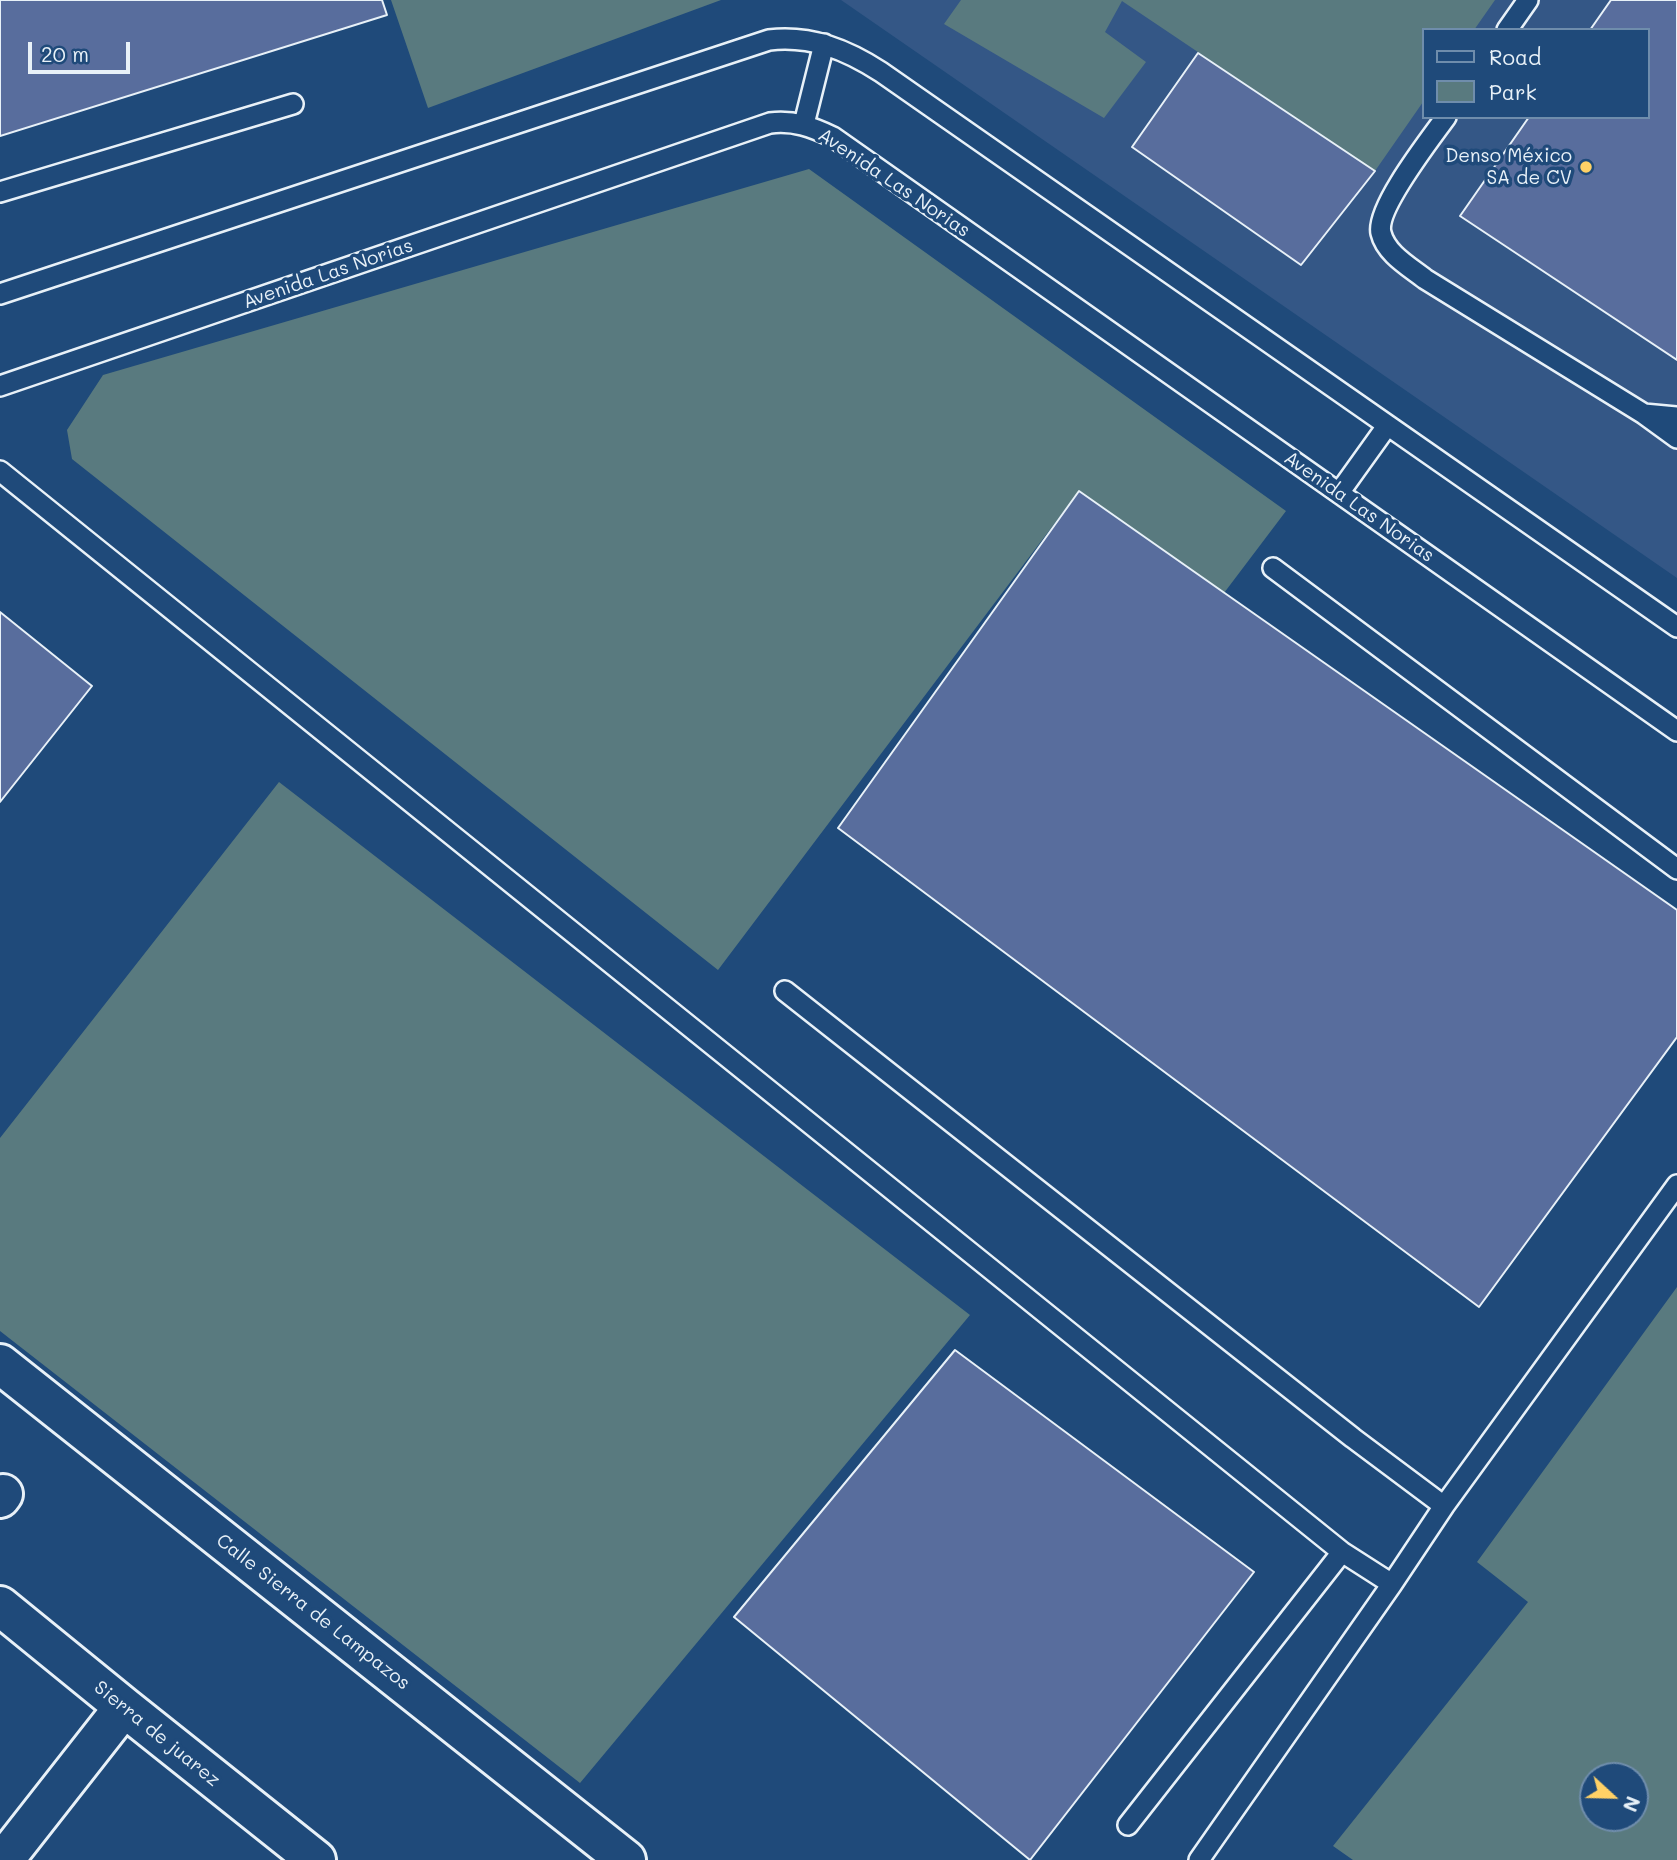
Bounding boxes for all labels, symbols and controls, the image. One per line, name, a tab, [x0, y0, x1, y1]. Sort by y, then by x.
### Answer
scale bar	[32, 28, 133, 72]
legend	[1422, 28, 1649, 119]
text: 20 m	[41, 40, 89, 67]
text: Road	[1489, 43, 1541, 70]
text: Park	[1489, 78, 1537, 105]
street label: Avenida Las Norias	[814, 124, 974, 242]
place label: Denso México SA de CV	[1445, 145, 1572, 189]
marker: Denso México SA de CV	[1578, 159, 1594, 175]
street label: Avenida Las Norias	[240, 234, 416, 314]
street label: Avenida Las Norias	[1279, 447, 1439, 567]
street label: Calle Sierra de Lampazos	[212, 1529, 414, 1695]
street label: Sierra de juarez	[89, 1676, 225, 1792]
north arrow	[1579, 1762, 1649, 1832]
text: N	[1618, 1793, 1646, 1816]

